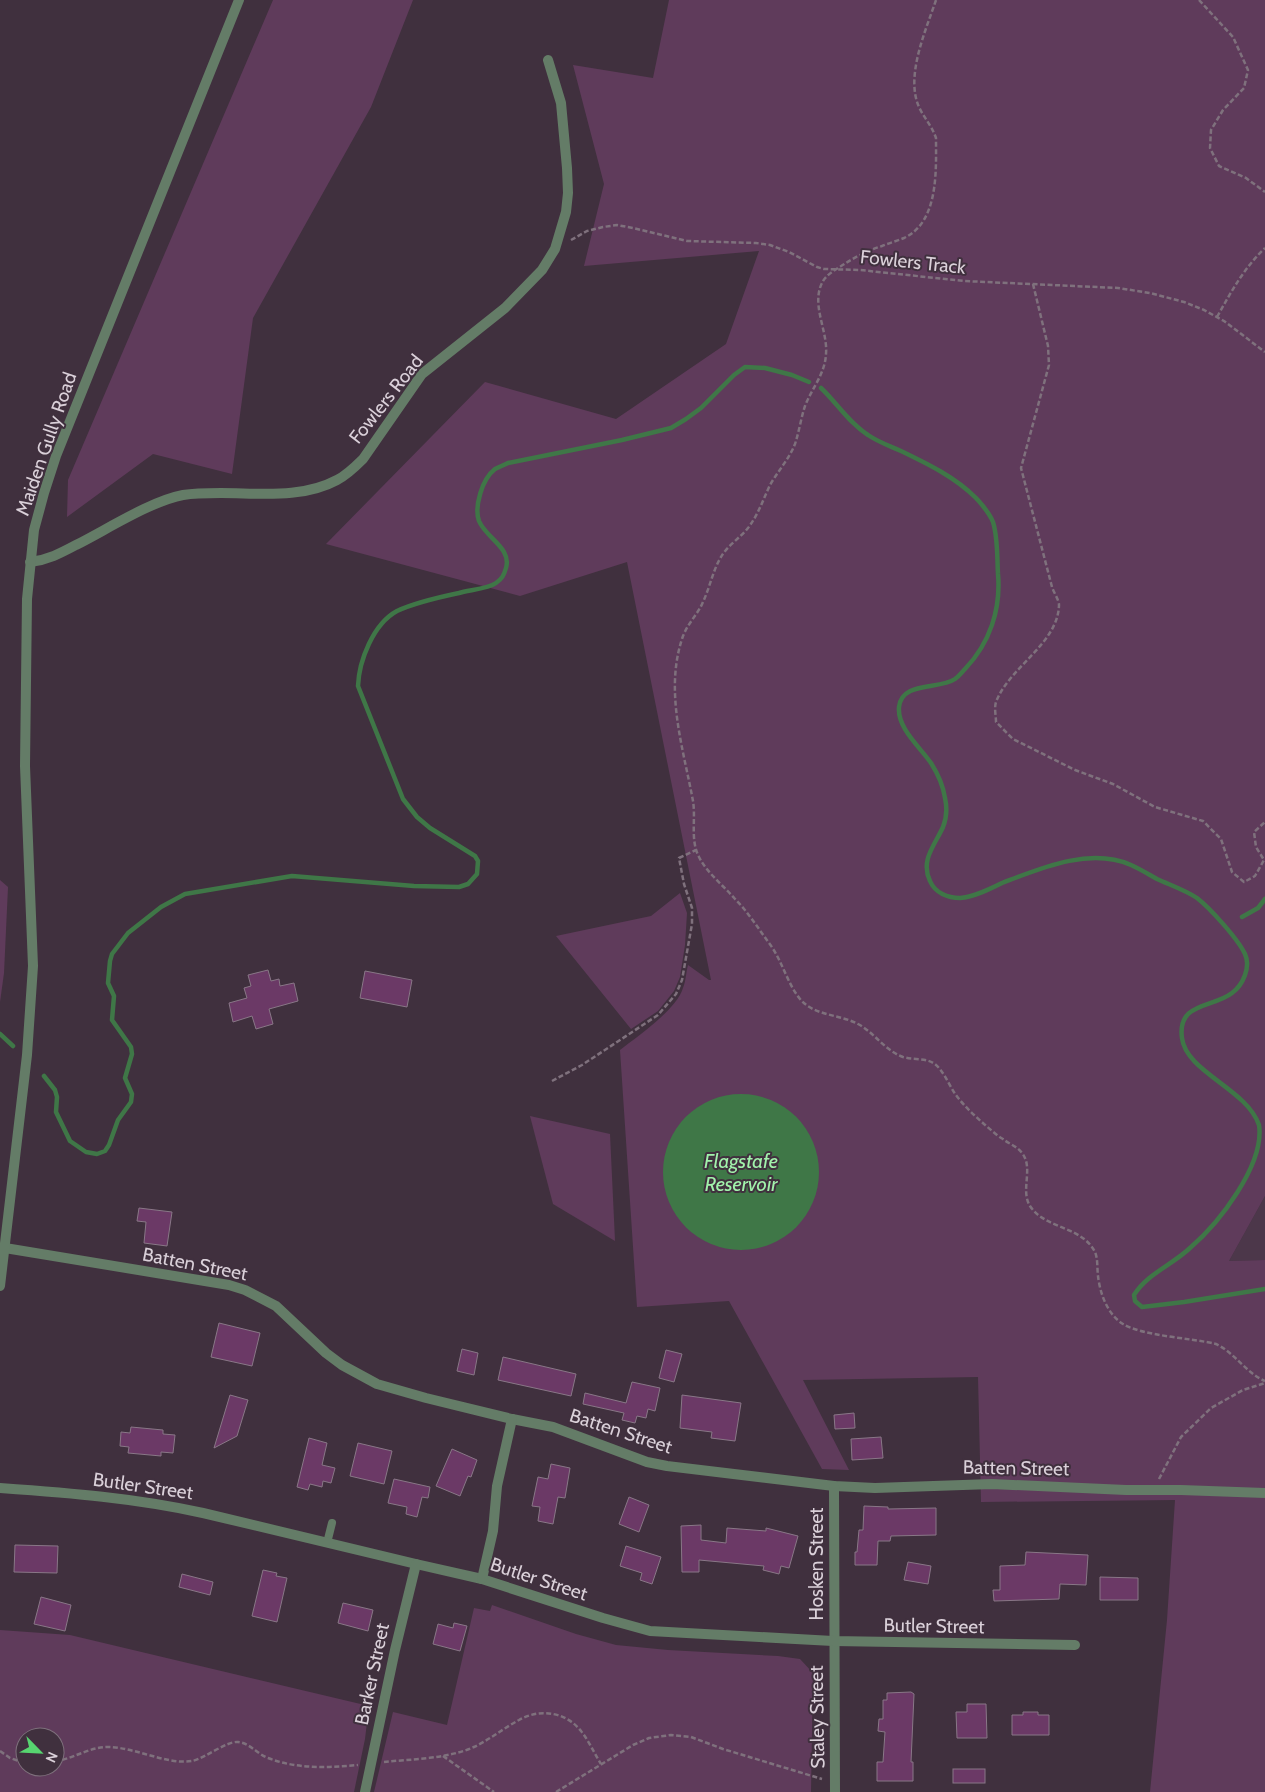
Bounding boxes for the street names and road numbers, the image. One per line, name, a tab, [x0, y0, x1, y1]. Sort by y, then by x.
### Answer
street label: Fowlers Track	[859, 245, 967, 279]
street label: Fowlers Road	[344, 350, 428, 448]
street label: Maiden Gully Road	[11, 369, 81, 519]
street label: Batten Street	[141, 1243, 250, 1286]
street label: Batten Street	[567, 1404, 676, 1459]
street label: Batten Street	[963, 1456, 1070, 1480]
street label: Butler Street	[91, 1468, 195, 1504]
street label: Hosken Street	[805, 1507, 828, 1621]
street label: Butler Street	[487, 1552, 591, 1606]
street label: Butler Street	[883, 1614, 985, 1638]
street label: Barker Street	[350, 1620, 394, 1727]
street label: Staley Street	[805, 1665, 829, 1769]

